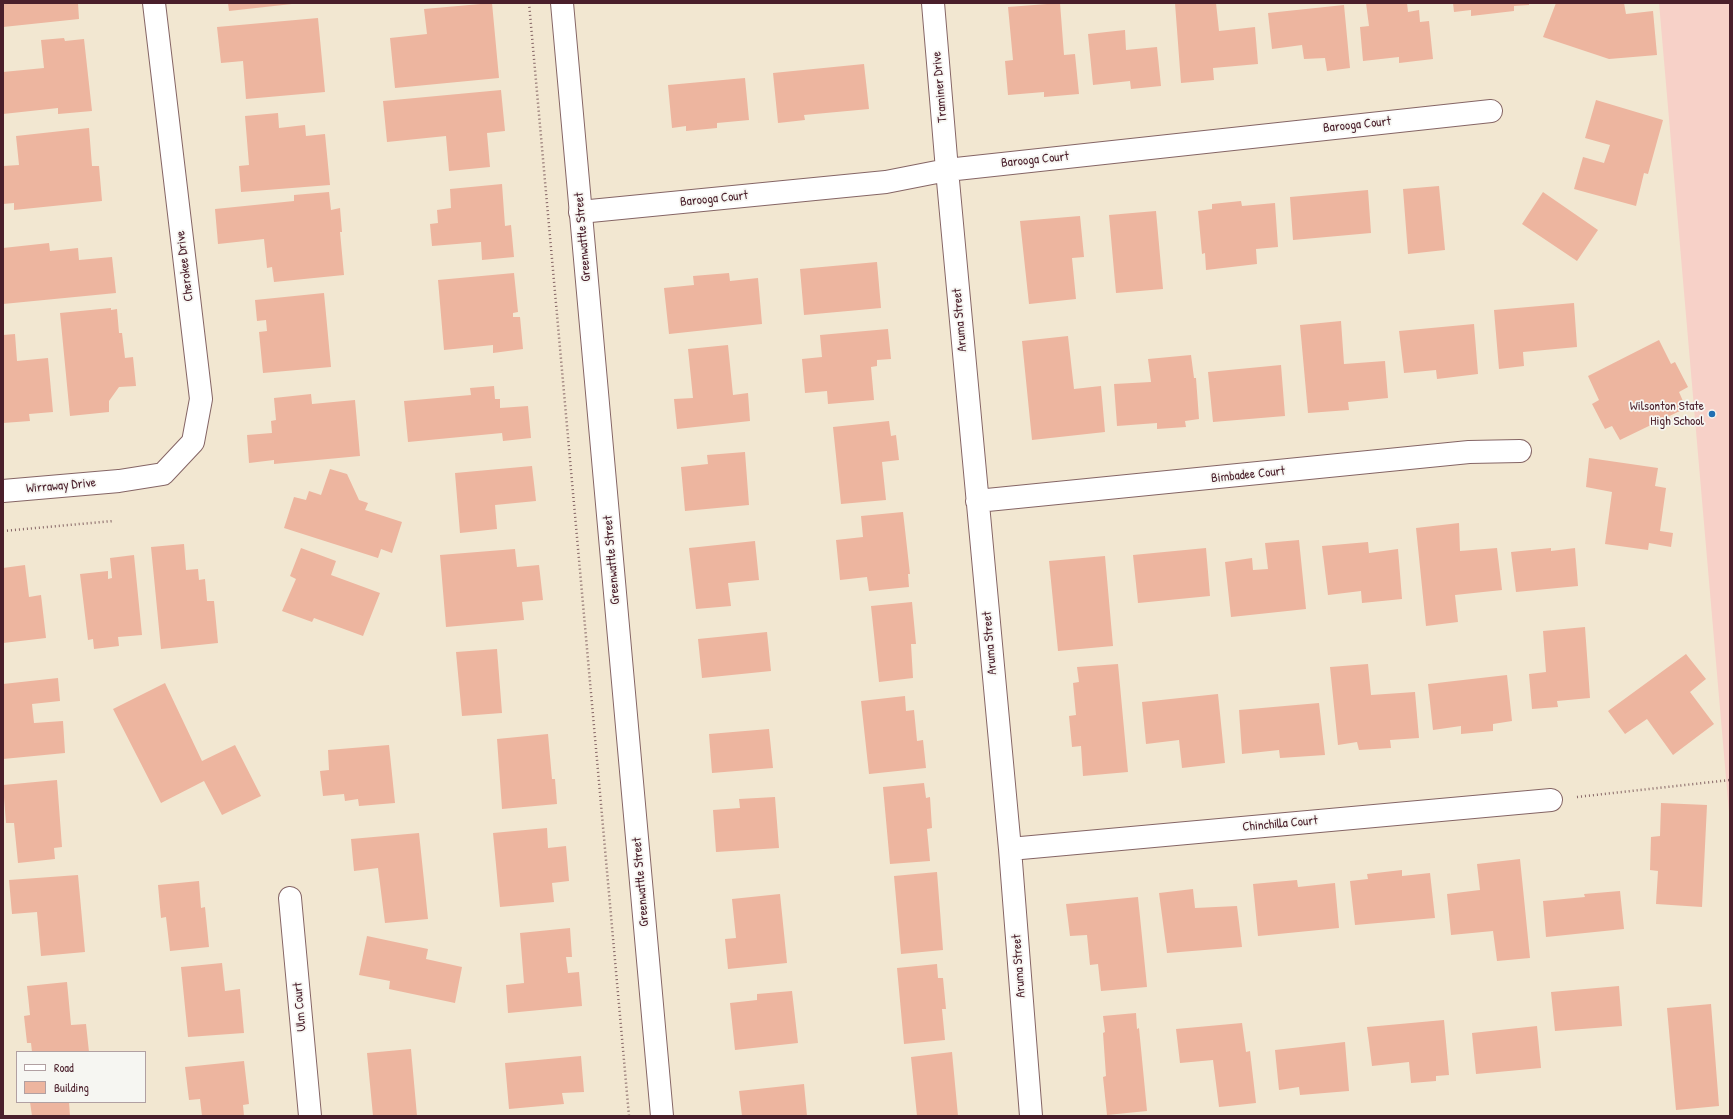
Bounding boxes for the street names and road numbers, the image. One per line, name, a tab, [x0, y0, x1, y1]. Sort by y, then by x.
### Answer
street label: Traminer Drive	[929, 51, 951, 123]
street label: Barooga Court	[1322, 114, 1392, 136]
street label: Barooga Court	[1000, 149, 1070, 171]
street label: Barooga Court	[679, 188, 749, 210]
street label: Greenwattle Street	[571, 192, 595, 282]
street label: Cherokee Drive	[173, 230, 197, 302]
street label: Aruma Street	[949, 288, 971, 352]
street label: Bimbadee Court	[1210, 463, 1286, 487]
street label: Wirraway Drive	[25, 475, 97, 497]
street label: Greenwattle Street	[600, 515, 624, 605]
street label: Aruma Street	[979, 611, 1001, 675]
street label: Chinchilla Court	[1242, 813, 1318, 835]
street label: Greenwattle Street	[629, 837, 653, 927]
street label: Aruma Street	[1009, 934, 1029, 998]
street label: Ulm Court	[290, 982, 310, 1032]

